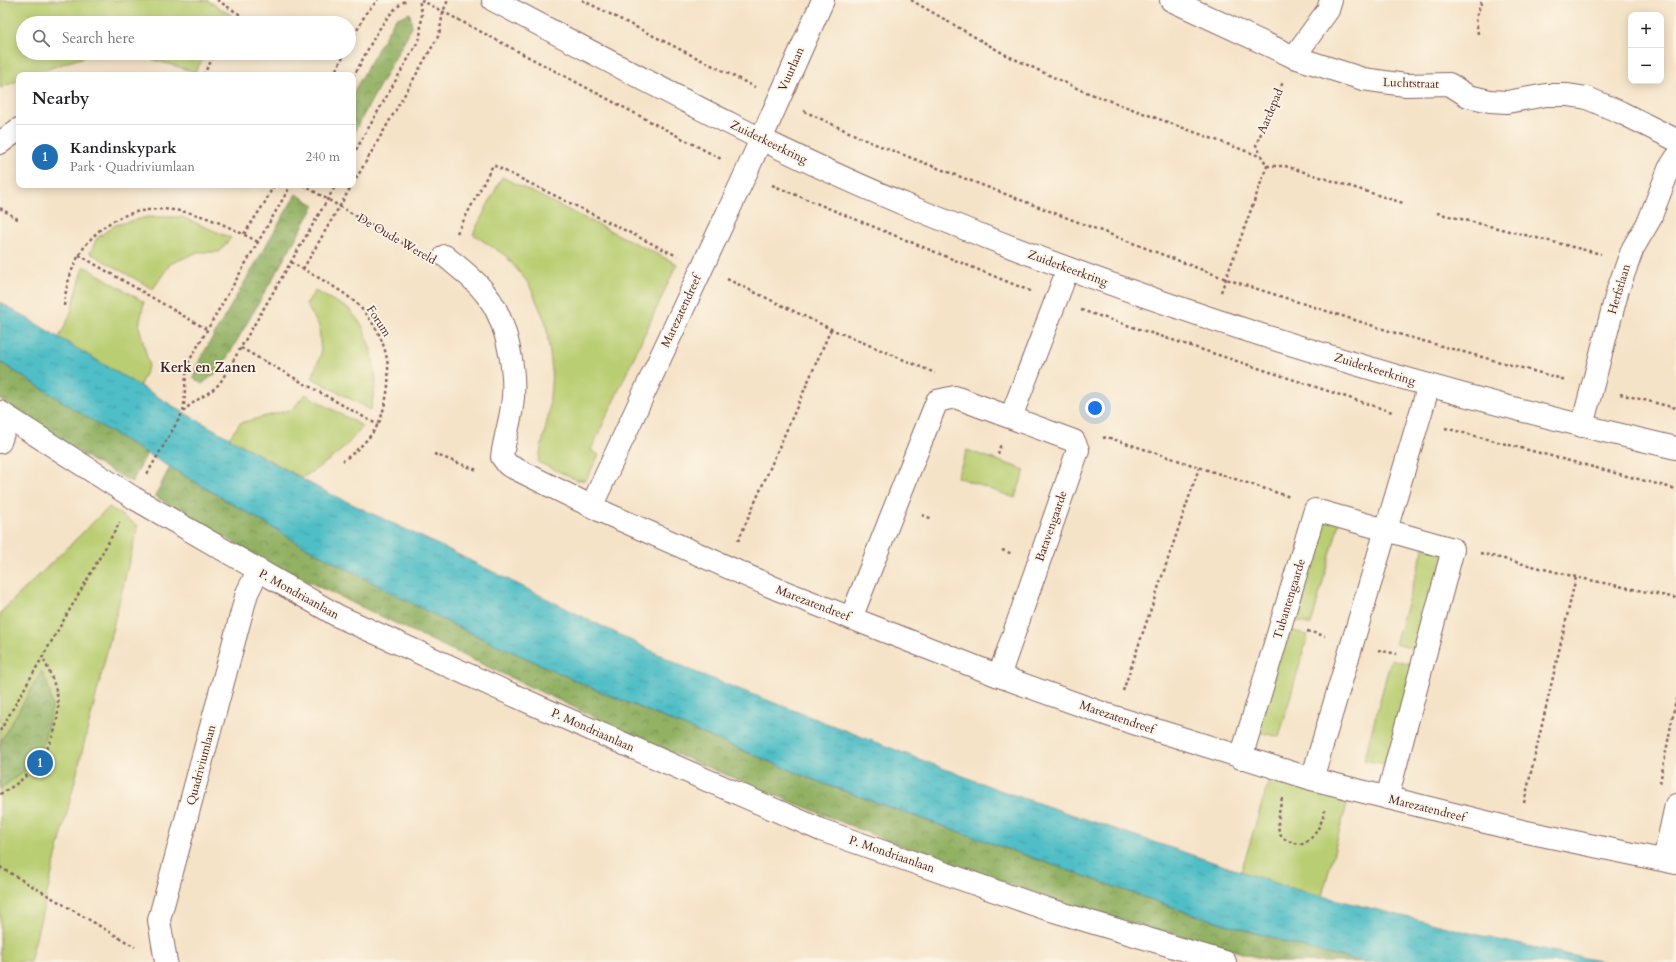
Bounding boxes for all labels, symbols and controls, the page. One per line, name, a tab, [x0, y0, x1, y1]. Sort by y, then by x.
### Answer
map controls	[1628, 12, 1664, 84]
button: +	[1628, 12, 1664, 48]
search box	[16, 16, 356, 60]
icon: search	[30, 27, 52, 49]
text: Search here	[62, 28, 135, 48]
street label: Vuurlaan	[774, 44, 808, 94]
button: −	[1628, 48, 1664, 84]
street label: Luchtstraat	[1383, 74, 1439, 92]
street label: Aardepad	[1253, 85, 1287, 136]
text: Nearby	[32, 87, 89, 110]
street label: Zuiderkeerkring	[728, 116, 811, 168]
text: Kandinskypark	[70, 138, 177, 158]
text: 1	[42, 148, 48, 166]
text: 240 m	[306, 148, 340, 166]
text: Park · Quadriviumlaan	[70, 158, 195, 176]
street label: De Oude Wereld	[355, 210, 440, 268]
street label: Zuiderkeerkring	[1026, 246, 1111, 290]
street label: Herfstlaan	[1604, 262, 1634, 316]
street label: Marezatendreef	[657, 270, 706, 350]
street label: Forum	[363, 302, 396, 341]
street label: Zuiderkeerkring	[1332, 349, 1418, 389]
district label: Kerk en Zanen	[160, 358, 256, 377]
your location	[1085, 398, 1105, 418]
street label: Batavengaarde	[1031, 488, 1071, 564]
street label: Tubantengaarde	[1269, 557, 1309, 641]
street label: P. Mondriaanlaan	[256, 565, 342, 623]
street label: Marezatendreef	[774, 582, 855, 625]
street label: Marezatendreef	[1077, 697, 1159, 738]
street label: P. Mondriaanlaan	[549, 704, 637, 756]
street label: Quadriviumlaan	[183, 723, 219, 807]
pin: 1	[27, 748, 53, 778]
street label: Marezatendreef	[1387, 791, 1469, 826]
street label: P. Mondriaanlaan	[847, 832, 937, 876]

